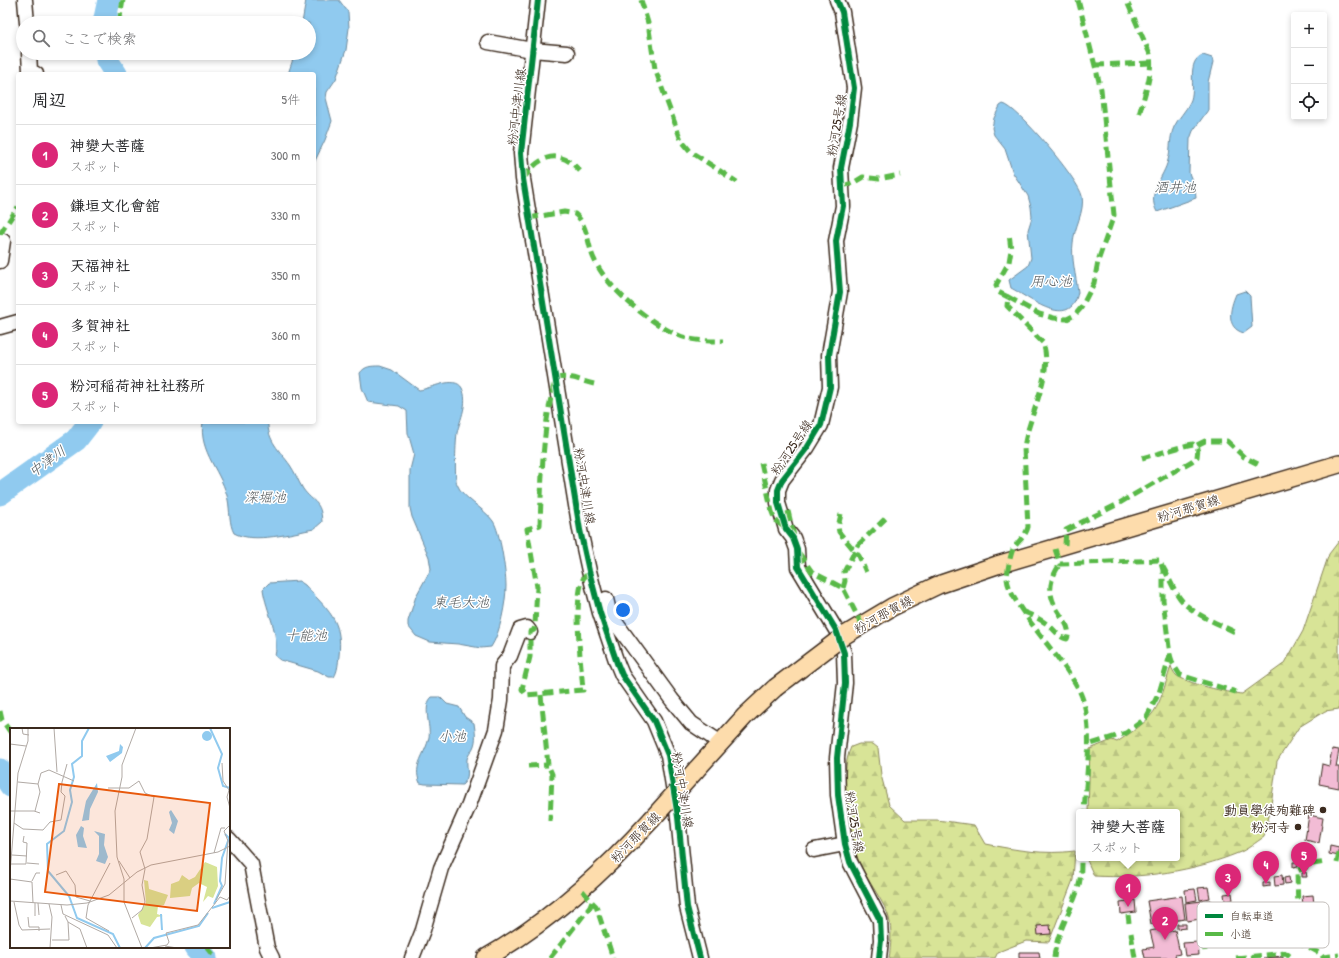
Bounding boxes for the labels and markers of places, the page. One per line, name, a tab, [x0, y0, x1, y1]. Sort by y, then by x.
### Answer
place label: 動員學徒殉難碑	[1224, 801, 1315, 819]
marker: 動員學徒殉難碑	[1318, 805, 1328, 815]
place label: 粉河寺	[1251, 818, 1290, 836]
marker: 粉河寺	[1293, 822, 1303, 832]
pin: 5	[1291, 842, 1317, 875]
pin: 4	[1253, 851, 1279, 884]
pin: 3	[1215, 864, 1241, 897]
pin: 1	[1115, 874, 1141, 907]
pin: 2	[1152, 907, 1178, 940]

